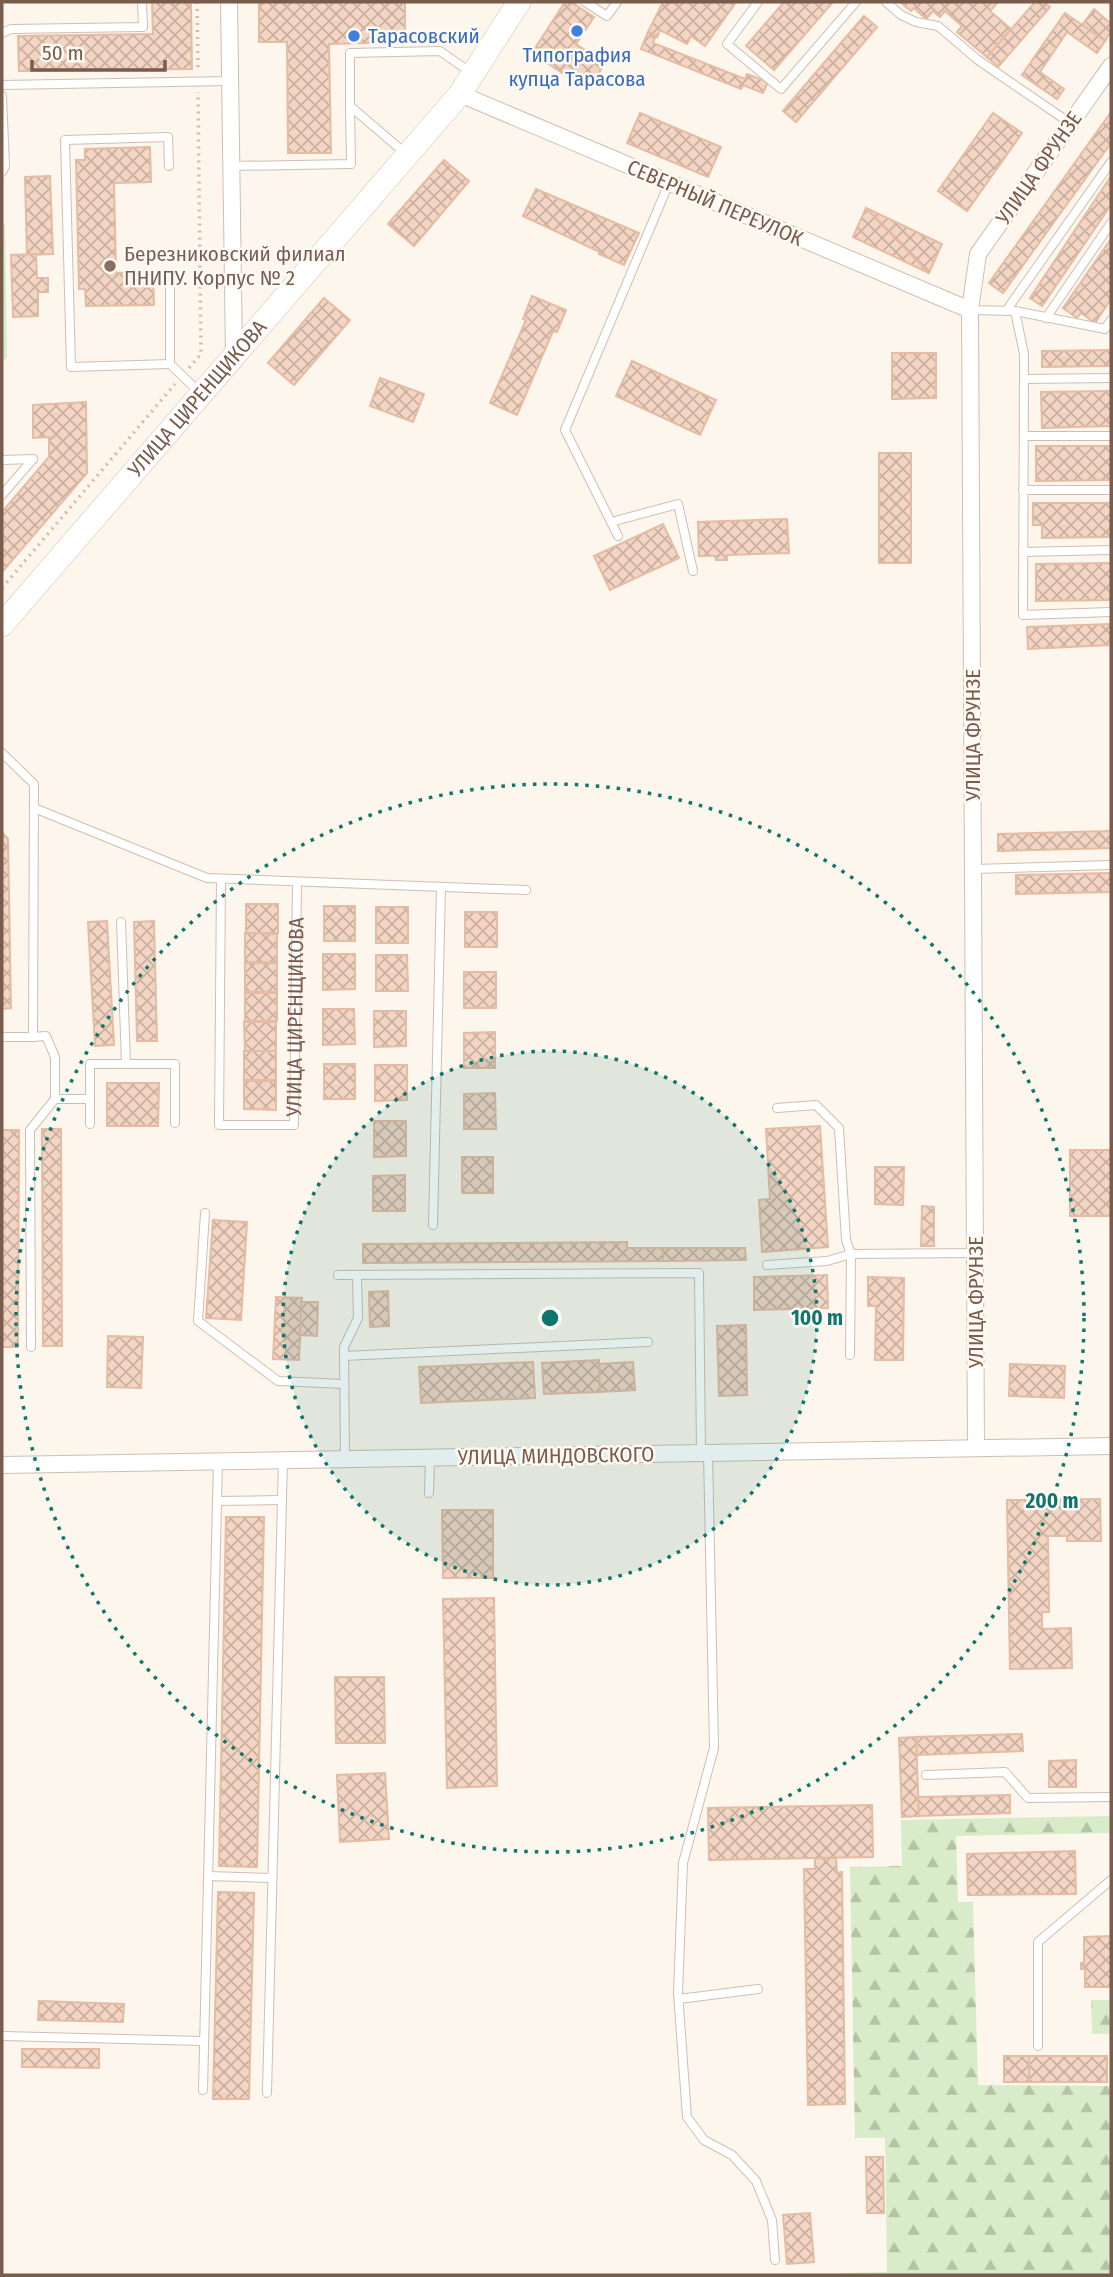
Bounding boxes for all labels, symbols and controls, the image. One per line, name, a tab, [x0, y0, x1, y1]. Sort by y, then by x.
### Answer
place label: Тарасовский	[368, 23, 480, 49]
marker: Типография купца Тарасова	[569, 23, 585, 39]
scale bar	[32, 28, 164, 72]
marker: Тарасовский	[346, 28, 362, 44]
text: 50 m	[42, 40, 84, 66]
place label: Типография купца Тарасова	[508, 42, 646, 92]
street label: УЛИЦА ФРУНЗЕ	[990, 106, 1088, 230]
street label: СЕВЕРНЫЙ ПЕРЕУЛОК	[623, 154, 808, 252]
place label: Березниковский филиал ПНИПУ. Корпус № 2	[124, 241, 346, 291]
marker: Березниковский филиал ПНИПУ. Корпус № 2	[102, 258, 118, 274]
street label: УЛИЦА ЦИРЕНЩИКОВА	[122, 315, 272, 483]
street label: УЛИЦА ФРУНЗЕ	[960, 669, 986, 802]
street label: УЛИЦА ЦИРЕНЩИКОВА	[281, 917, 310, 1118]
street label: УЛИЦА ФРУНЗЕ	[963, 1236, 989, 1369]
text: 100 m	[791, 1305, 843, 1331]
centre of rings	[538, 1306, 562, 1330]
street label: УЛИЦА МИНДОВСКОГО	[456, 1441, 655, 1471]
text: 200 m	[1024, 1488, 1079, 1514]

